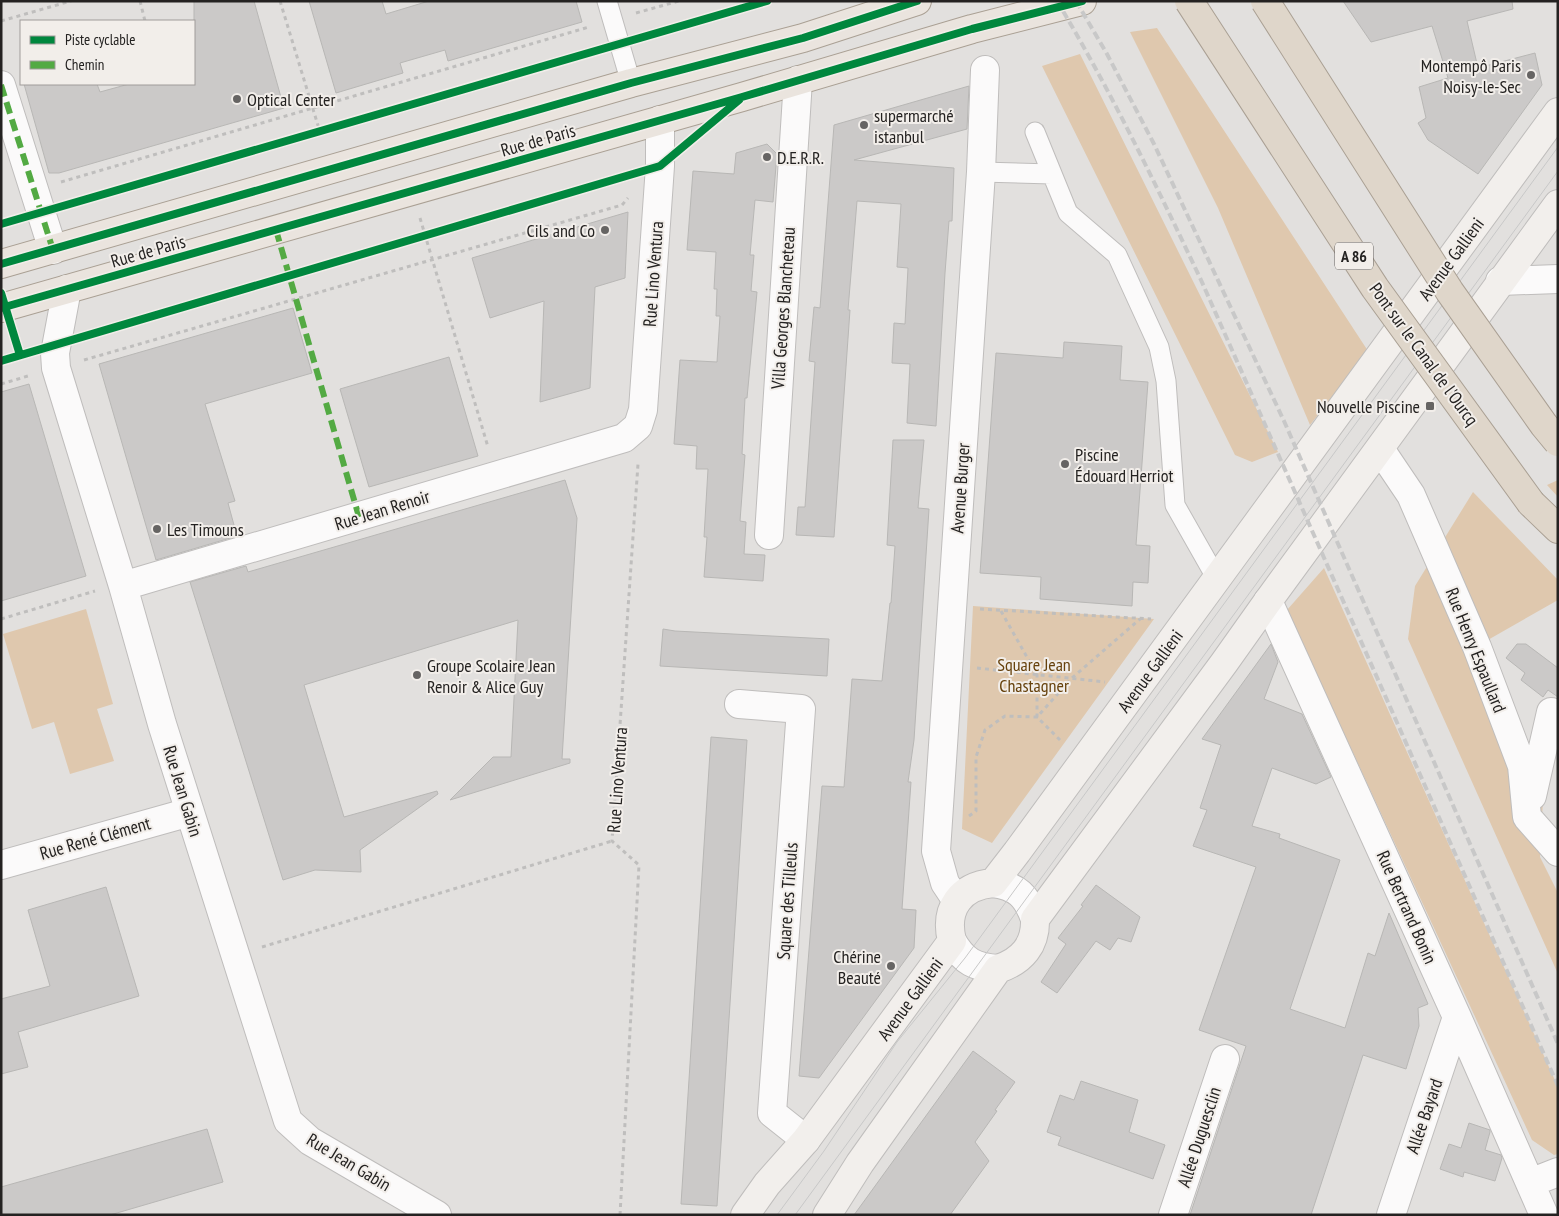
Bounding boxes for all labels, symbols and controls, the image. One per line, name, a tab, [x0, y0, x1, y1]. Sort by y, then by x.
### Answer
legend	[20, 20, 195, 85]
text: Piste cyclable	[65, 30, 135, 49]
place label: Montempô Paris Noisy-le-Sec	[1421, 54, 1522, 98]
text: Chemin	[65, 55, 104, 74]
marker: Montempô Paris Noisy-le-Sec	[1525, 69, 1537, 81]
place label: Optical Center	[247, 88, 336, 111]
marker: Optical Center	[231, 93, 243, 105]
place label: supermarché istanbul	[874, 104, 954, 148]
street label: Rue de Paris	[498, 118, 578, 162]
marker: supermarché istanbul	[858, 119, 870, 131]
place label: D.E.R.R.	[777, 146, 824, 169]
marker: D.E.R.R.	[761, 151, 773, 163]
street label: Avenue Gallieni	[1413, 213, 1489, 305]
place label: Cils and Co	[527, 219, 595, 242]
street label: Rue Lino Ventura	[638, 220, 668, 328]
marker: Cils and Co	[599, 224, 611, 236]
street label: Villa Georges Blancheteau	[766, 226, 800, 391]
street label: Rue de Paris	[108, 229, 188, 273]
road number: A 86	[1335, 242, 1373, 270]
street label: Pont sur le Canal de l'Ourcq	[1364, 278, 1484, 430]
place label: Nouvelle Piscine	[1317, 395, 1420, 418]
marker: Nouvelle Piscine	[1424, 400, 1436, 412]
street label: Avenue Burger	[945, 442, 975, 534]
place label: Piscine Édouard Herriot	[1075, 443, 1173, 487]
marker: Piscine Édouard Herriot	[1059, 458, 1071, 470]
street label: Rue Jean Renoir	[332, 485, 432, 535]
place label: Les Timouns	[167, 518, 244, 541]
marker: Les Timouns	[151, 523, 163, 535]
street label: Rue Henry Espaullard	[1440, 584, 1512, 716]
street label: Avenue Gallieni	[1112, 625, 1188, 717]
park label: Square Jean Chastagner	[997, 653, 1071, 697]
place label: Groupe Scolaire Jean Renoir & Alice Guy	[427, 654, 555, 698]
marker: Groupe Scolaire Jean Renoir & Alice Guy	[411, 669, 423, 681]
street label: Rue Lino Ventura	[602, 726, 632, 834]
street label: Rue Jean Gabin	[158, 743, 208, 839]
street label: Rue René Clément	[37, 811, 153, 865]
street label: Square des Tilleuls	[771, 842, 803, 960]
street label: Rue Bertrand Bonin	[1372, 847, 1442, 967]
place label: Chérine Beauté	[833, 945, 881, 989]
street label: Avenue Gallieni	[872, 953, 948, 1045]
marker: Chérine Beauté	[885, 960, 897, 972]
street label: Allée Bayard	[1400, 1075, 1448, 1157]
street label: Allée Duguesclin	[1172, 1084, 1226, 1190]
street label: Rue Jean Gabin	[303, 1128, 395, 1196]

